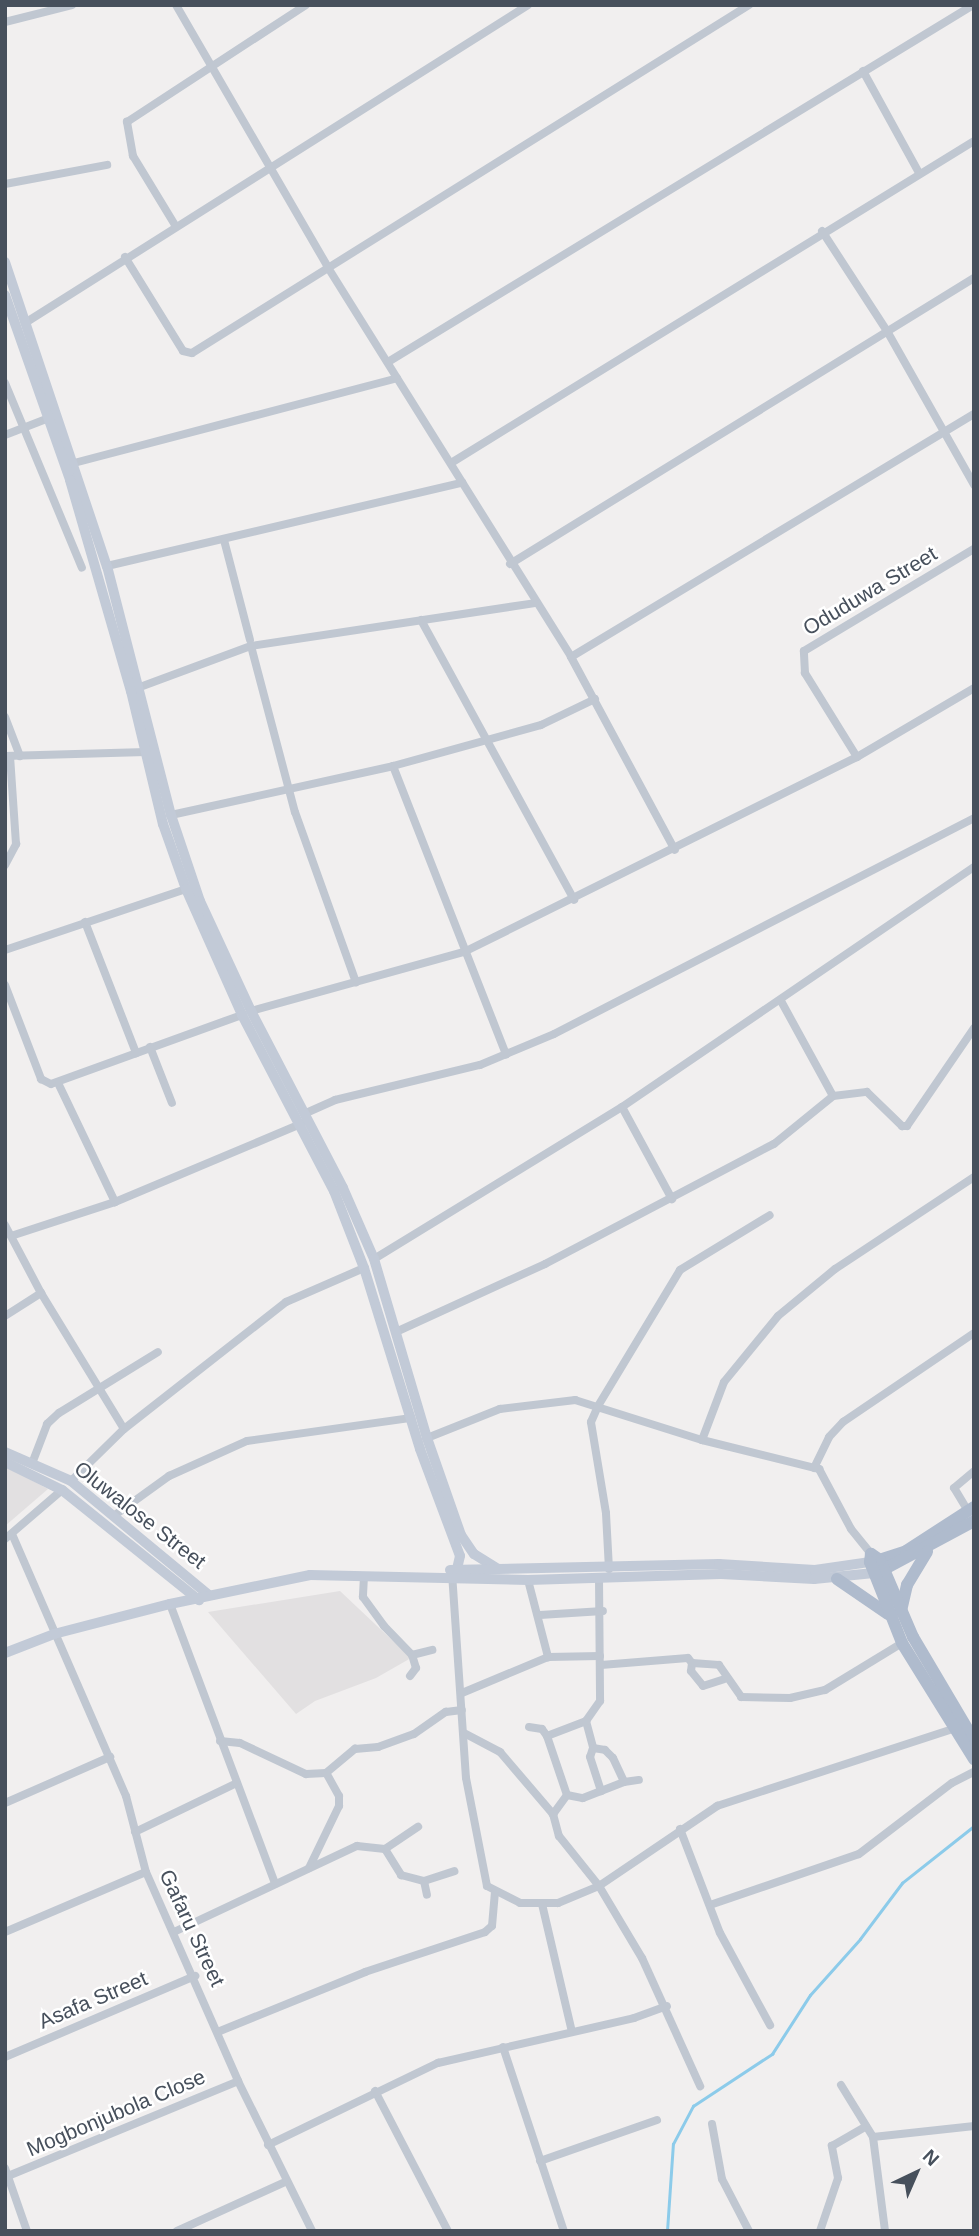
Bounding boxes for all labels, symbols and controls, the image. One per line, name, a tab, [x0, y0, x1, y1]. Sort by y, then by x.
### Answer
street label: Oduduwa Street	[798, 541, 942, 641]
street label: Oluwalose Street	[69, 1456, 211, 1574]
street label: Gafaru Street	[154, 1866, 230, 1990]
street label: Asafa Street	[35, 1966, 151, 2034]
street label: Mogbonjubola Close	[23, 2064, 209, 2162]
north arrow	[881, 2138, 951, 2208]
text: N	[919, 2145, 943, 2170]

